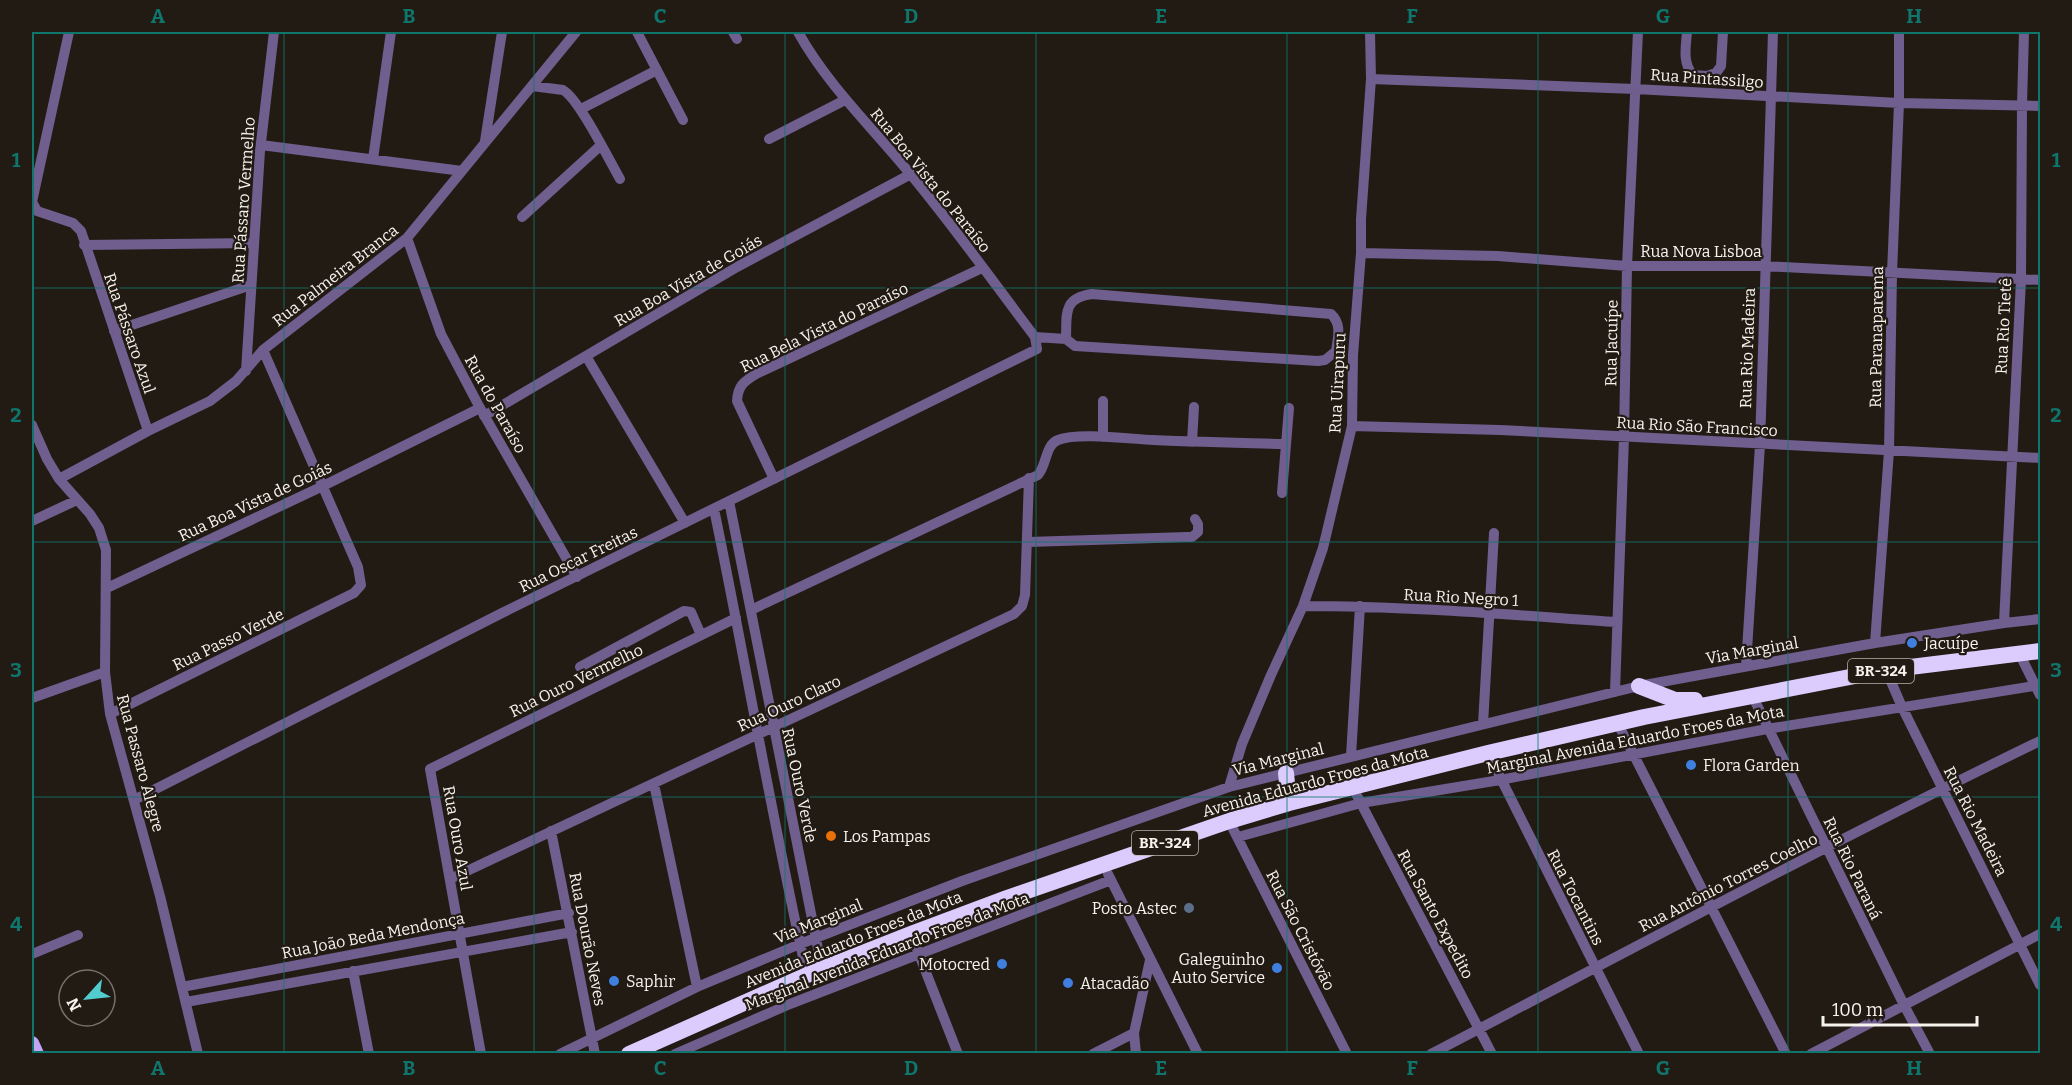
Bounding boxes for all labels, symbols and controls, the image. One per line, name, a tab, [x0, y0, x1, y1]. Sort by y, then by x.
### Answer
text: A	[151, 4, 166, 28]
text: B	[403, 4, 416, 28]
text: C	[654, 4, 666, 28]
text: D	[904, 4, 918, 28]
text: E	[1155, 4, 1167, 28]
text: F	[1406, 4, 1418, 28]
text: G	[1656, 4, 1670, 28]
text: H	[1906, 4, 1922, 28]
street label: Rua Pintassilgo	[1650, 65, 1764, 92]
street label: Rua Boa Vista do Paraíso	[866, 104, 995, 256]
street label: Rua Pássaro Vermelho	[228, 116, 259, 284]
text: 1	[12, 148, 21, 172]
text: 1	[2052, 148, 2061, 172]
street label: Rua Palmeira Branca	[269, 220, 402, 330]
street label: Rua Boa Vista de Goiás	[611, 230, 765, 330]
street label: Rua Nova Lisboa	[1640, 242, 1762, 261]
street label: Rua Paranaparema	[1866, 266, 1887, 408]
street label: Rua Pássaro Azul	[100, 270, 159, 396]
street label: Rua Rio Tietê	[1991, 277, 2016, 375]
street label: Rua Bela Vista do Paraíso	[737, 278, 911, 376]
street label: Rua Rio Madeira	[1736, 287, 1759, 409]
street label: Rua Jacuípe	[1601, 299, 1622, 387]
street label: Rua Uirapuru	[1325, 332, 1350, 434]
street label: Rua do Paraíso	[461, 352, 530, 456]
text: 2	[10, 403, 22, 427]
text: 2	[2050, 403, 2062, 427]
street label: Rua Rio São Francisco	[1616, 413, 1778, 440]
street label: Rua Boa Vista de Goiás	[175, 458, 335, 545]
street label: Rua Oscar Freitas	[516, 523, 641, 596]
street label: Rua Rio Negro 1	[1403, 585, 1519, 610]
street label: Rua Passo Verde	[170, 604, 287, 675]
street label: Via Marginal	[1704, 633, 1800, 668]
place label: Jacuípe	[1923, 634, 1979, 653]
marker: Jacuípe	[1905, 636, 1919, 650]
street label: Rua Ouro Vermelho	[506, 640, 646, 721]
text: 3	[10, 658, 22, 682]
text: 3	[2050, 658, 2062, 682]
road number: BR-324	[1848, 659, 1914, 683]
street label: Rua Ouro Claro	[735, 671, 844, 736]
street label: Rua Passaro Alegre	[113, 692, 168, 834]
street label: Marginal Avenida Eduardo Froes da Mota	[1485, 701, 1786, 778]
street label: Rua Ouro Verde	[778, 726, 821, 844]
street label: Via Marginal	[1231, 739, 1326, 780]
street label: Avenida Eduardo Froes da Mota	[1200, 742, 1430, 821]
place label: Flora Garden	[1703, 756, 1800, 775]
marker: Flora Garden	[1684, 758, 1698, 772]
street label: Rua Rio Madeira	[1940, 763, 2012, 880]
street label: Rua Ouro Azul	[439, 784, 476, 892]
street label: Rua Rio Paraná	[1820, 814, 1886, 923]
place label: Los Pampas	[843, 827, 931, 846]
marker: Los Pampas	[824, 829, 838, 843]
street label: Rua Antônio Torres Coelho	[1636, 829, 1821, 936]
road number: BR-324	[1132, 831, 1198, 855]
street label: Rua Santo Expedito	[1393, 846, 1478, 982]
street label: Rua Tocantins	[1543, 846, 1608, 948]
street label: Rua São Cristóvão	[1262, 867, 1339, 993]
street label: Rua Dourão Neves	[565, 871, 610, 1008]
street label: Avenida Eduardo Froes da Mota	[742, 887, 965, 992]
street label: Marginal Avenida Eduardo Froes da Mota	[742, 888, 1032, 1015]
street label: Via Marginal	[771, 895, 865, 948]
place label: Posto Astec	[1092, 899, 1177, 918]
marker: Posto Astec	[1182, 901, 1196, 915]
street label: Rua João Beda Mendonça	[280, 908, 466, 963]
text: 4	[10, 912, 22, 936]
text: 4	[2050, 912, 2062, 936]
place label: Galeguinho Auto Service	[1171, 950, 1265, 987]
place label: Motocred	[919, 955, 991, 974]
marker: Motocred	[995, 957, 1009, 971]
marker: Galeguinho Auto Service	[1270, 961, 1284, 975]
north arrow	[57, 968, 117, 1028]
place label: Saphir	[626, 972, 675, 991]
marker: Saphir	[607, 974, 621, 988]
place label: Atacadão	[1080, 974, 1149, 993]
marker: Atacadão	[1061, 976, 1075, 990]
scale bar	[1823, 989, 1978, 1027]
text: N	[63, 995, 85, 1014]
text: 100 m	[1832, 999, 1883, 1021]
text: A	[151, 1056, 166, 1080]
text: B	[403, 1056, 416, 1080]
text: C	[654, 1056, 666, 1080]
text: D	[904, 1056, 918, 1080]
text: E	[1155, 1056, 1167, 1080]
text: F	[1406, 1056, 1418, 1080]
text: G	[1656, 1056, 1670, 1080]
text: H	[1906, 1056, 1922, 1080]

